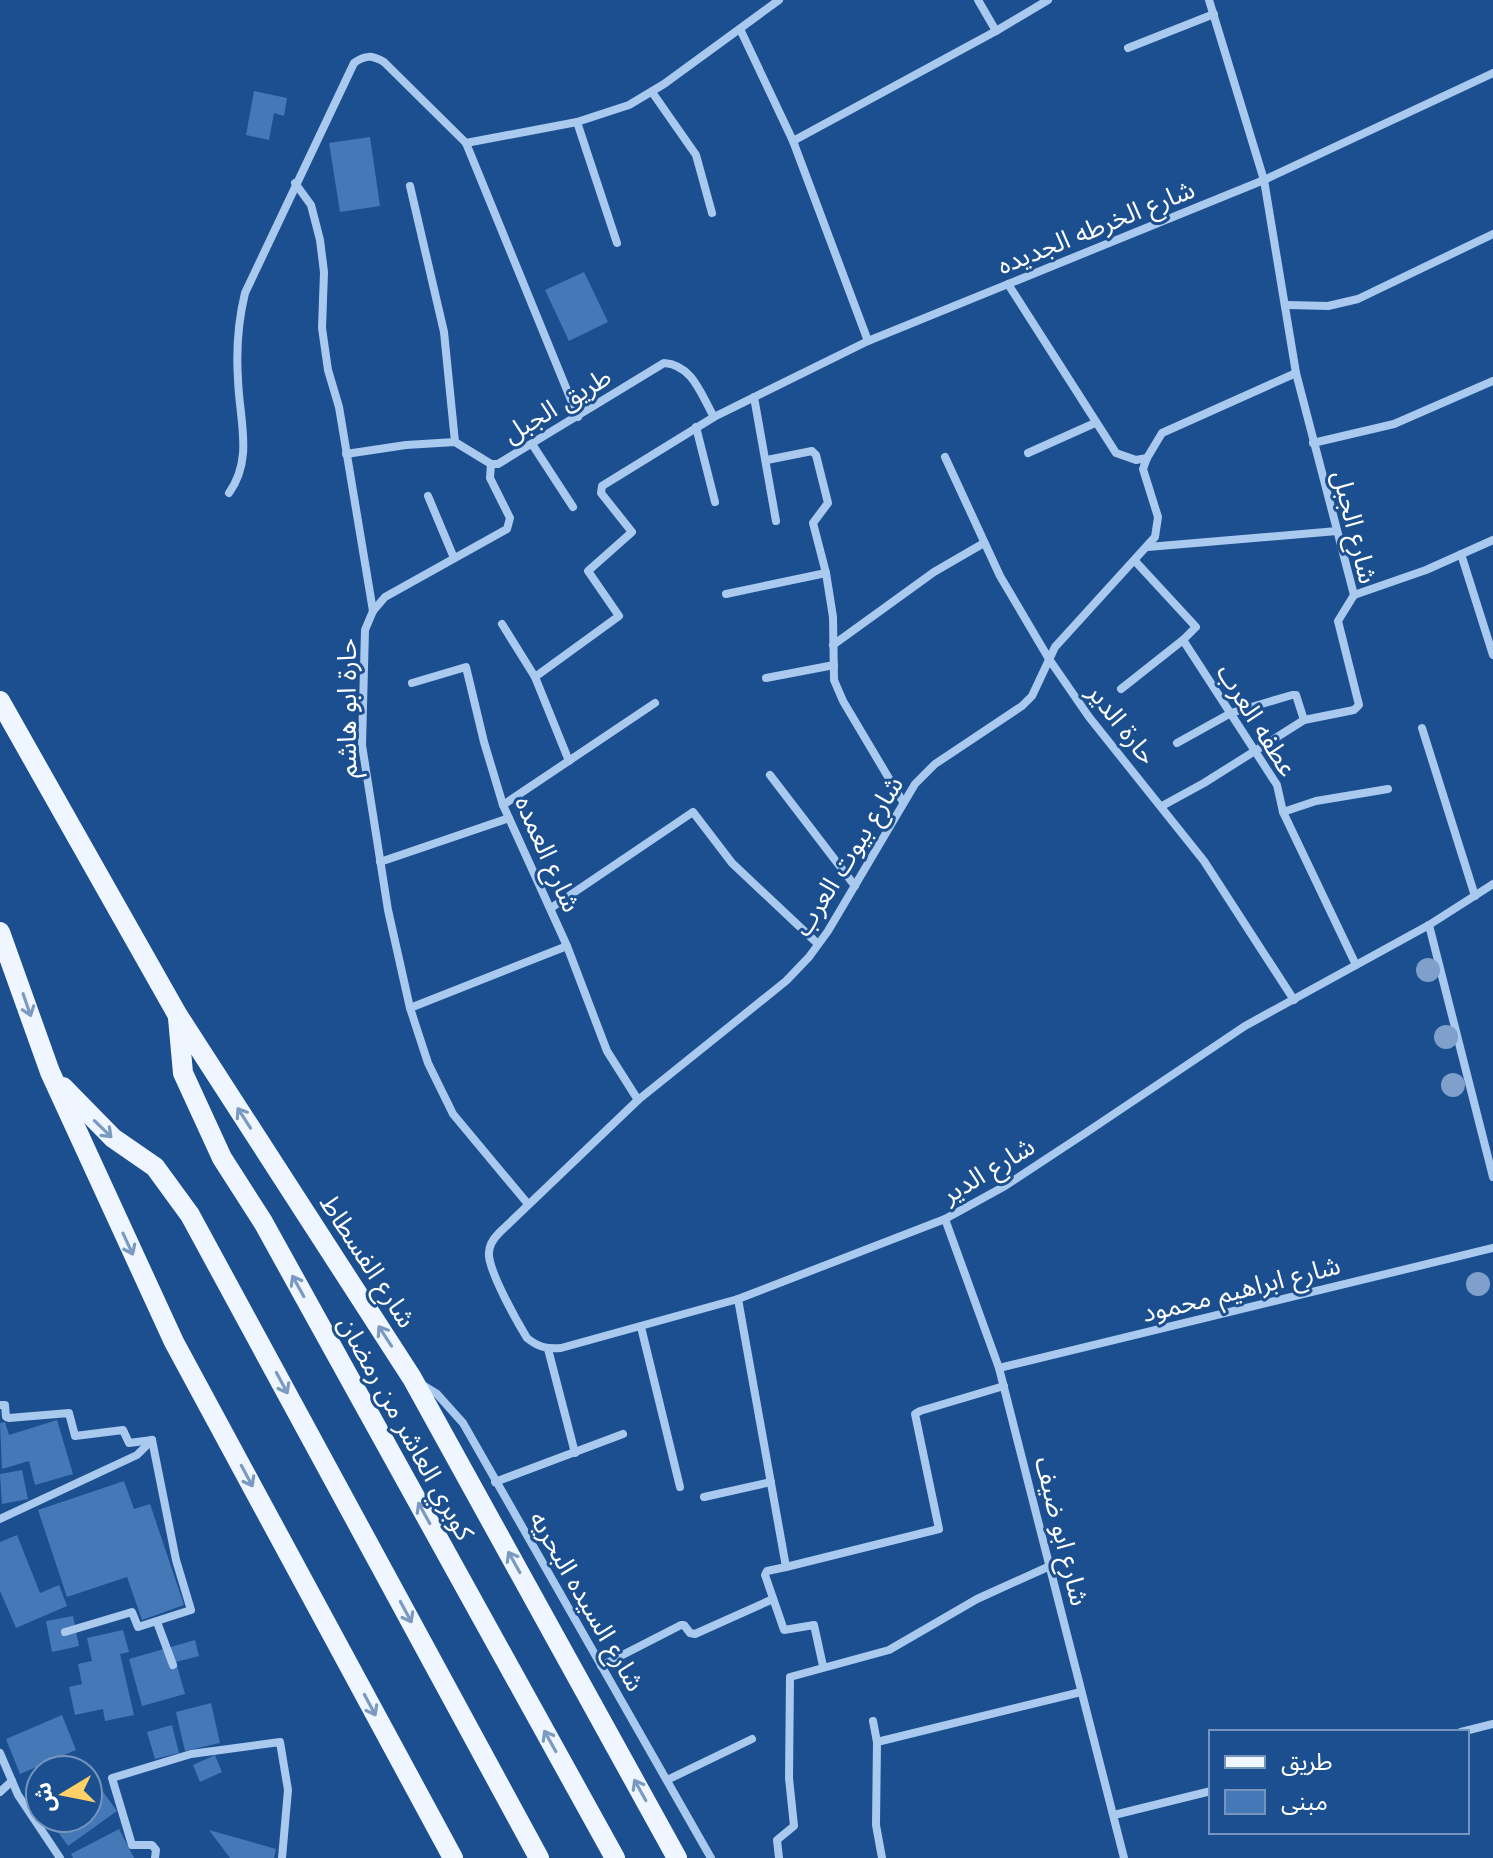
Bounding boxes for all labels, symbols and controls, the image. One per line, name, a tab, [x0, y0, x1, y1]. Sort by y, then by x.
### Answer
street label: شارع الخرطه الجديده	[993, 173, 1200, 284]
street label: طريق الجبل	[497, 360, 617, 450]
street label: شارع الجبل	[1323, 467, 1384, 588]
street label: حارة ابو هاشم	[331, 638, 367, 778]
street label: عطفه العرب	[1211, 658, 1304, 782]
street label: حارة الدير	[1081, 676, 1164, 770]
street label: شارع بيوت العرب	[786, 770, 913, 944]
street label: شارع العمده	[505, 791, 588, 918]
one-way arrow	[20, 993, 35, 1018]
one-way arrow	[236, 1107, 252, 1130]
one-way arrow	[93, 1119, 112, 1138]
street label: شارع الدير	[935, 1130, 1042, 1213]
street label: شارع الفسطاط	[311, 1188, 423, 1335]
one-way arrow	[121, 1232, 136, 1256]
street label: شارع ابراهيم محمود	[1138, 1249, 1345, 1333]
one-way arrow	[290, 1275, 306, 1298]
street label: كوبري العاشر من رمضان	[328, 1310, 481, 1548]
one-way arrow	[377, 1326, 393, 1348]
one-way arrow	[275, 1371, 291, 1395]
street label: شارع ابو ضيف	[1025, 1453, 1096, 1610]
one-way arrow	[239, 1463, 255, 1487]
one-way arrow	[416, 1502, 431, 1526]
street label: شارع السيده البحريه	[520, 1505, 652, 1698]
one-way arrow	[505, 1551, 521, 1574]
one-way arrow	[399, 1600, 415, 1623]
one-way arrow	[363, 1692, 378, 1716]
one-way arrow	[542, 1730, 558, 1753]
legend	[1209, 1730, 1469, 1834]
text: طريق	[1281, 1747, 1333, 1777]
north arrow	[24, 1754, 104, 1834]
one-way arrow	[631, 1778, 647, 1802]
text: ش	[29, 1780, 60, 1815]
text: مبنى	[1281, 1787, 1328, 1816]

